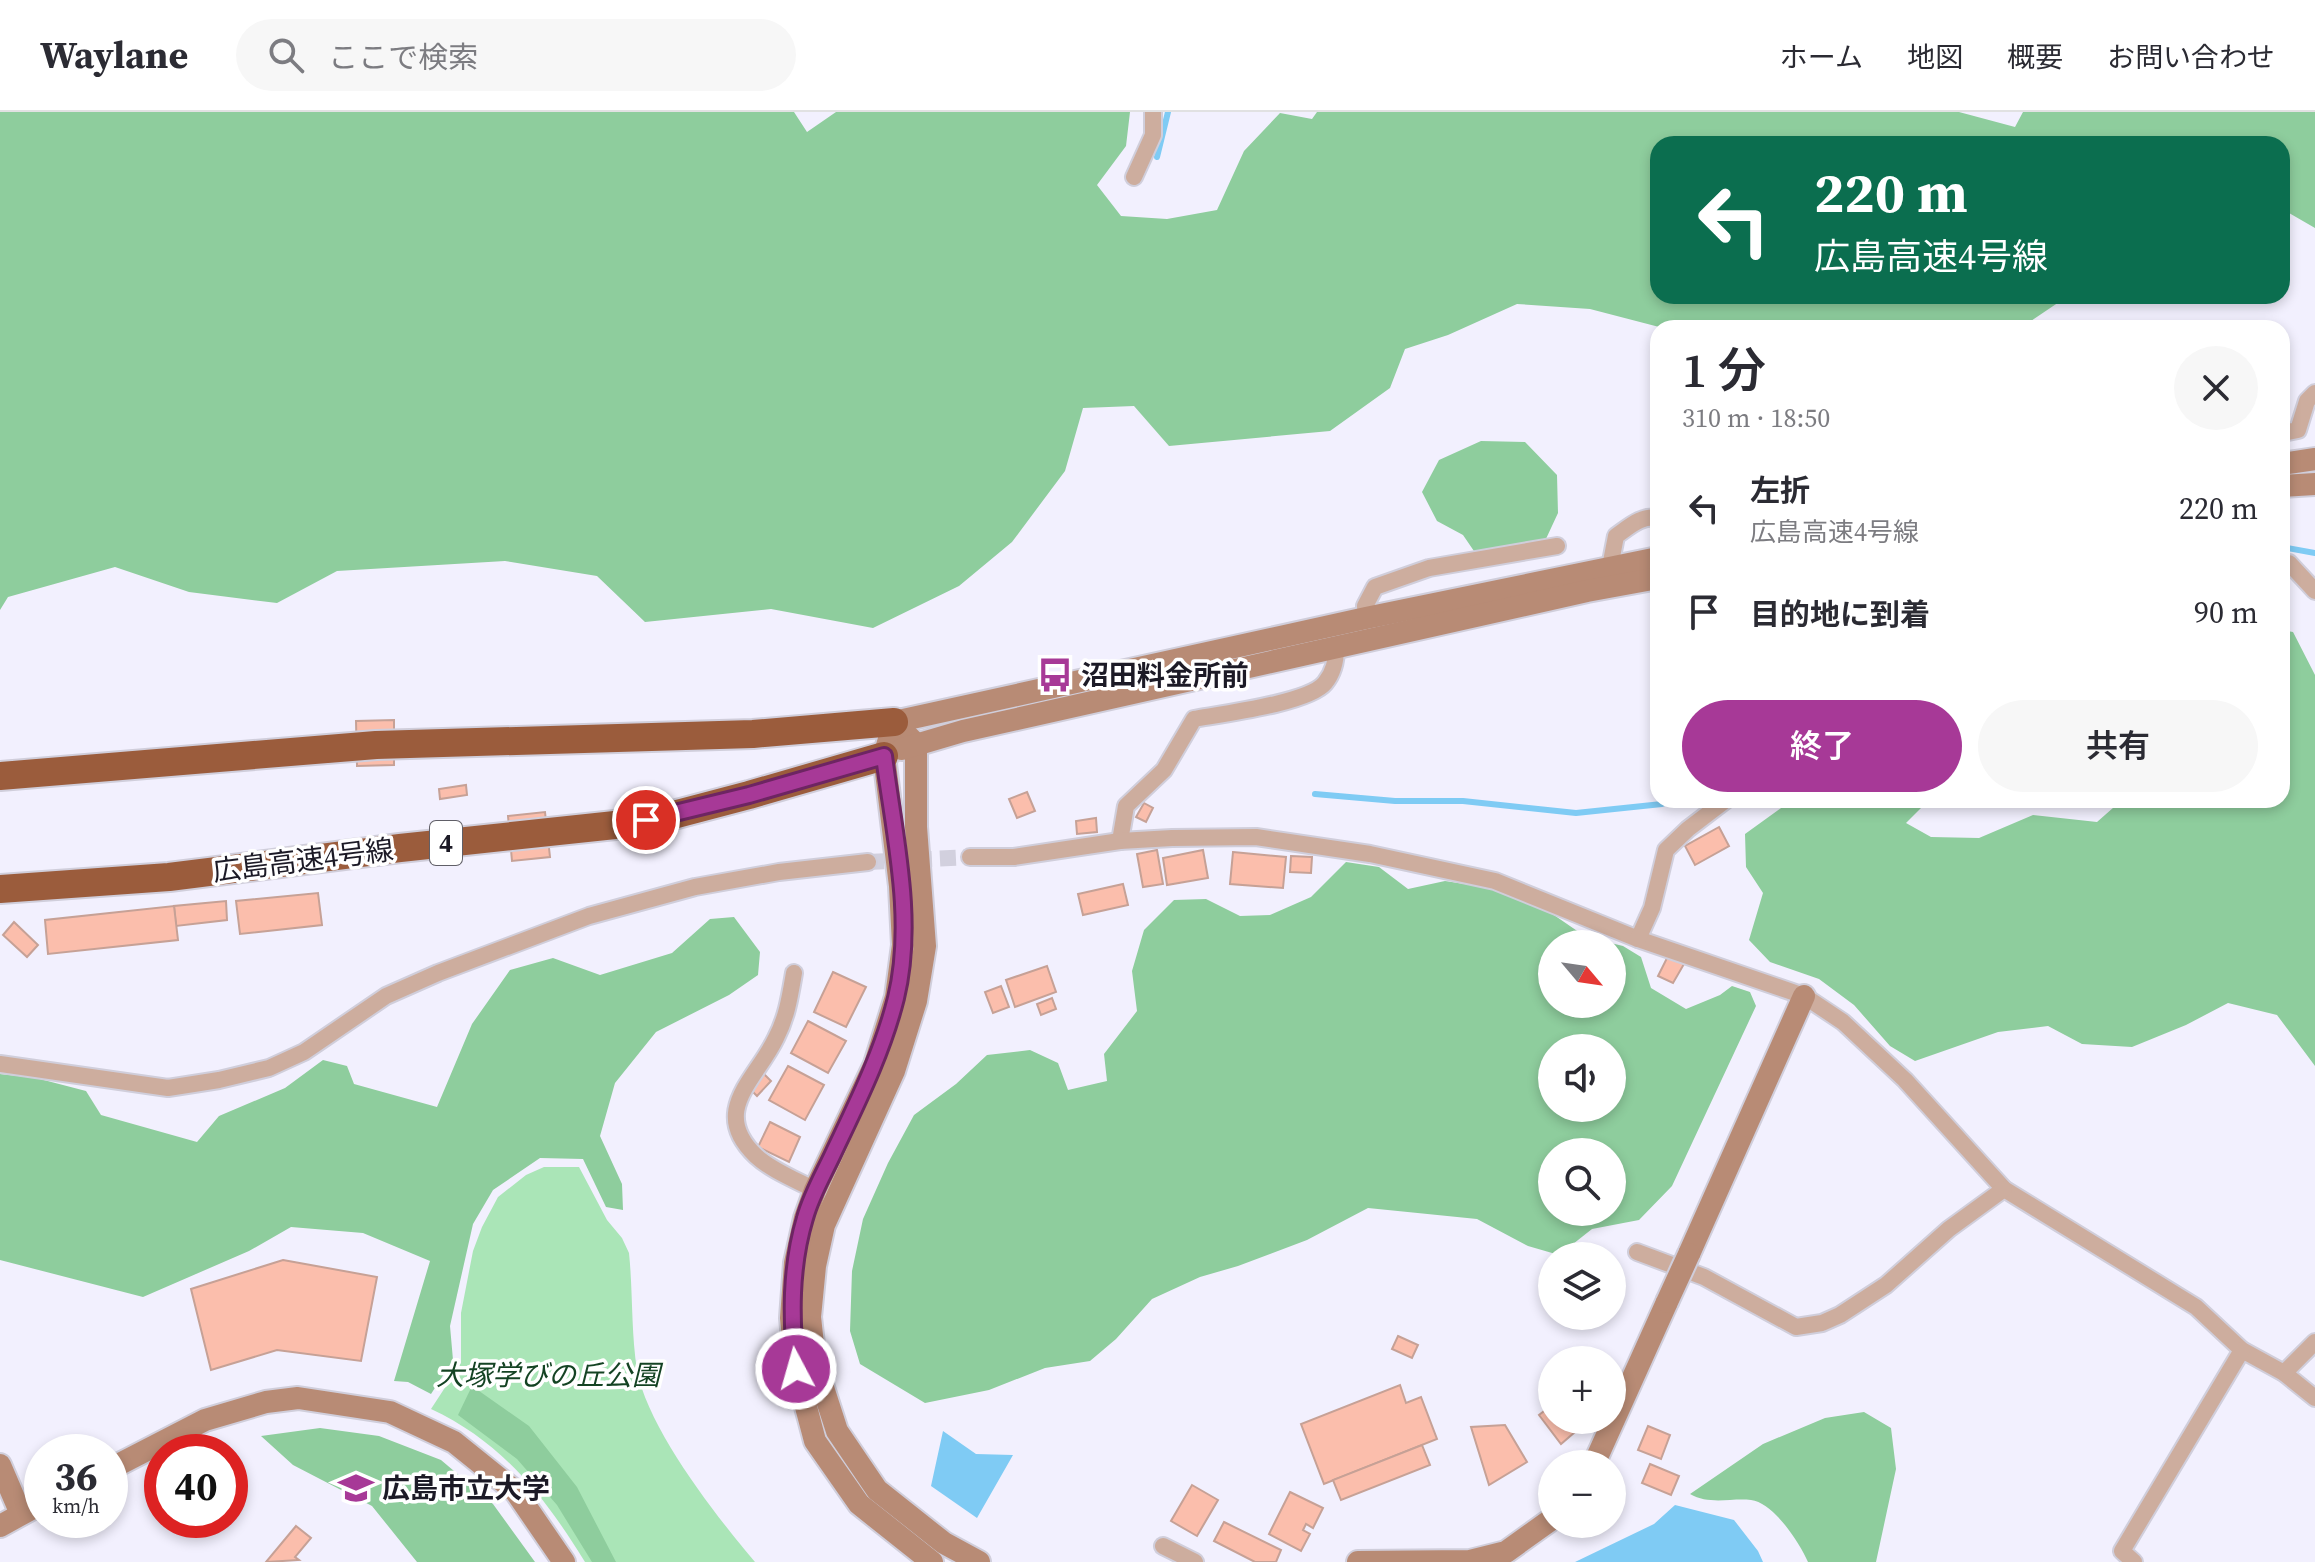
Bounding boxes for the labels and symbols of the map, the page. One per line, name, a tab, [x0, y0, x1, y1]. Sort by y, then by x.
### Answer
bus stop icon: 沼田料金所前	[1036, 656, 1074, 694]
place label: 沼田料金所前	[1081, 656, 1249, 694]
pin	[612, 786, 680, 854]
road number: 4	[430, 821, 462, 865]
street label: 広島高速4号線	[210, 830, 396, 890]
north arrow	[1538, 930, 1626, 1018]
position arrow	[754, 1327, 838, 1411]
park label: 大塚学びの丘公園	[436, 1356, 664, 1394]
speed limit sign: 40	[144, 1434, 248, 1538]
school or university icon: 広島市立大学	[337, 1469, 375, 1507]
place label: 広島市立大学	[382, 1469, 550, 1507]

